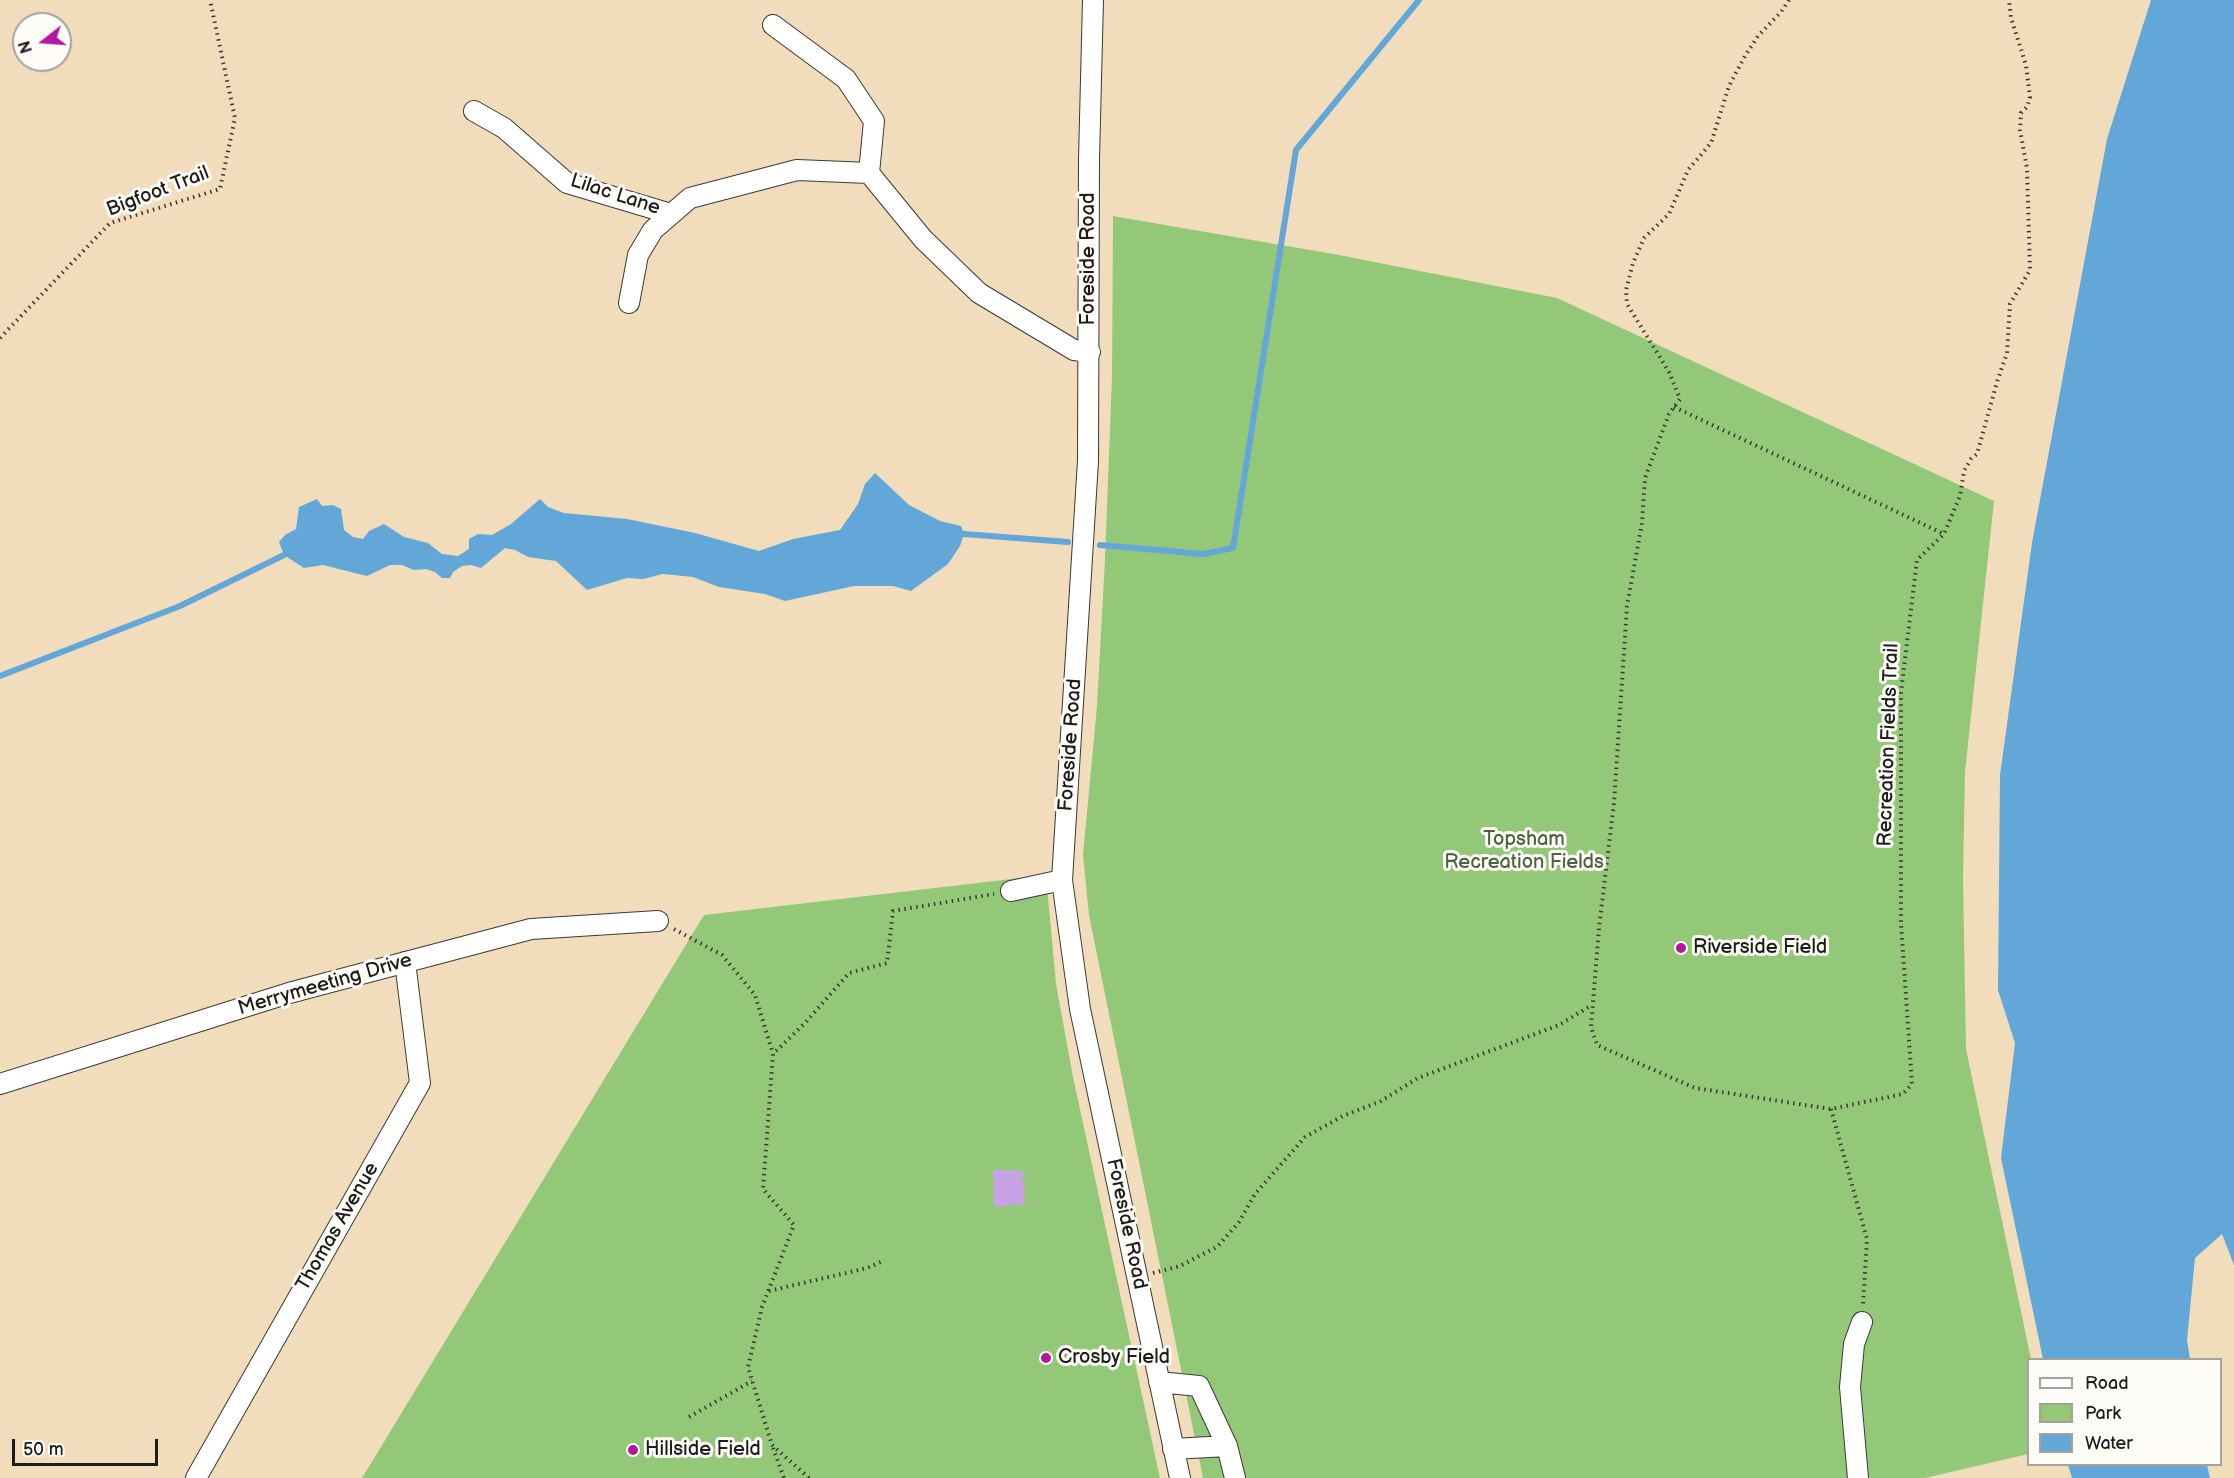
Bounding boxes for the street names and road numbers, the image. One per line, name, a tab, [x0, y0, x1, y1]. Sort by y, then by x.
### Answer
street label: Bigfoot Trail	[103, 162, 213, 222]
street label: Lilac Lane	[567, 169, 663, 221]
street label: Foreside Road	[1077, 192, 1101, 326]
street label: Recreation Fields Trail	[1873, 643, 1905, 847]
street label: Foreside Road	[1054, 678, 1088, 812]
street label: Merrymeeting Drive	[235, 949, 415, 1021]
street label: Foreside Road	[1100, 1156, 1152, 1292]
street label: Thomas Avenue	[292, 1159, 384, 1295]

